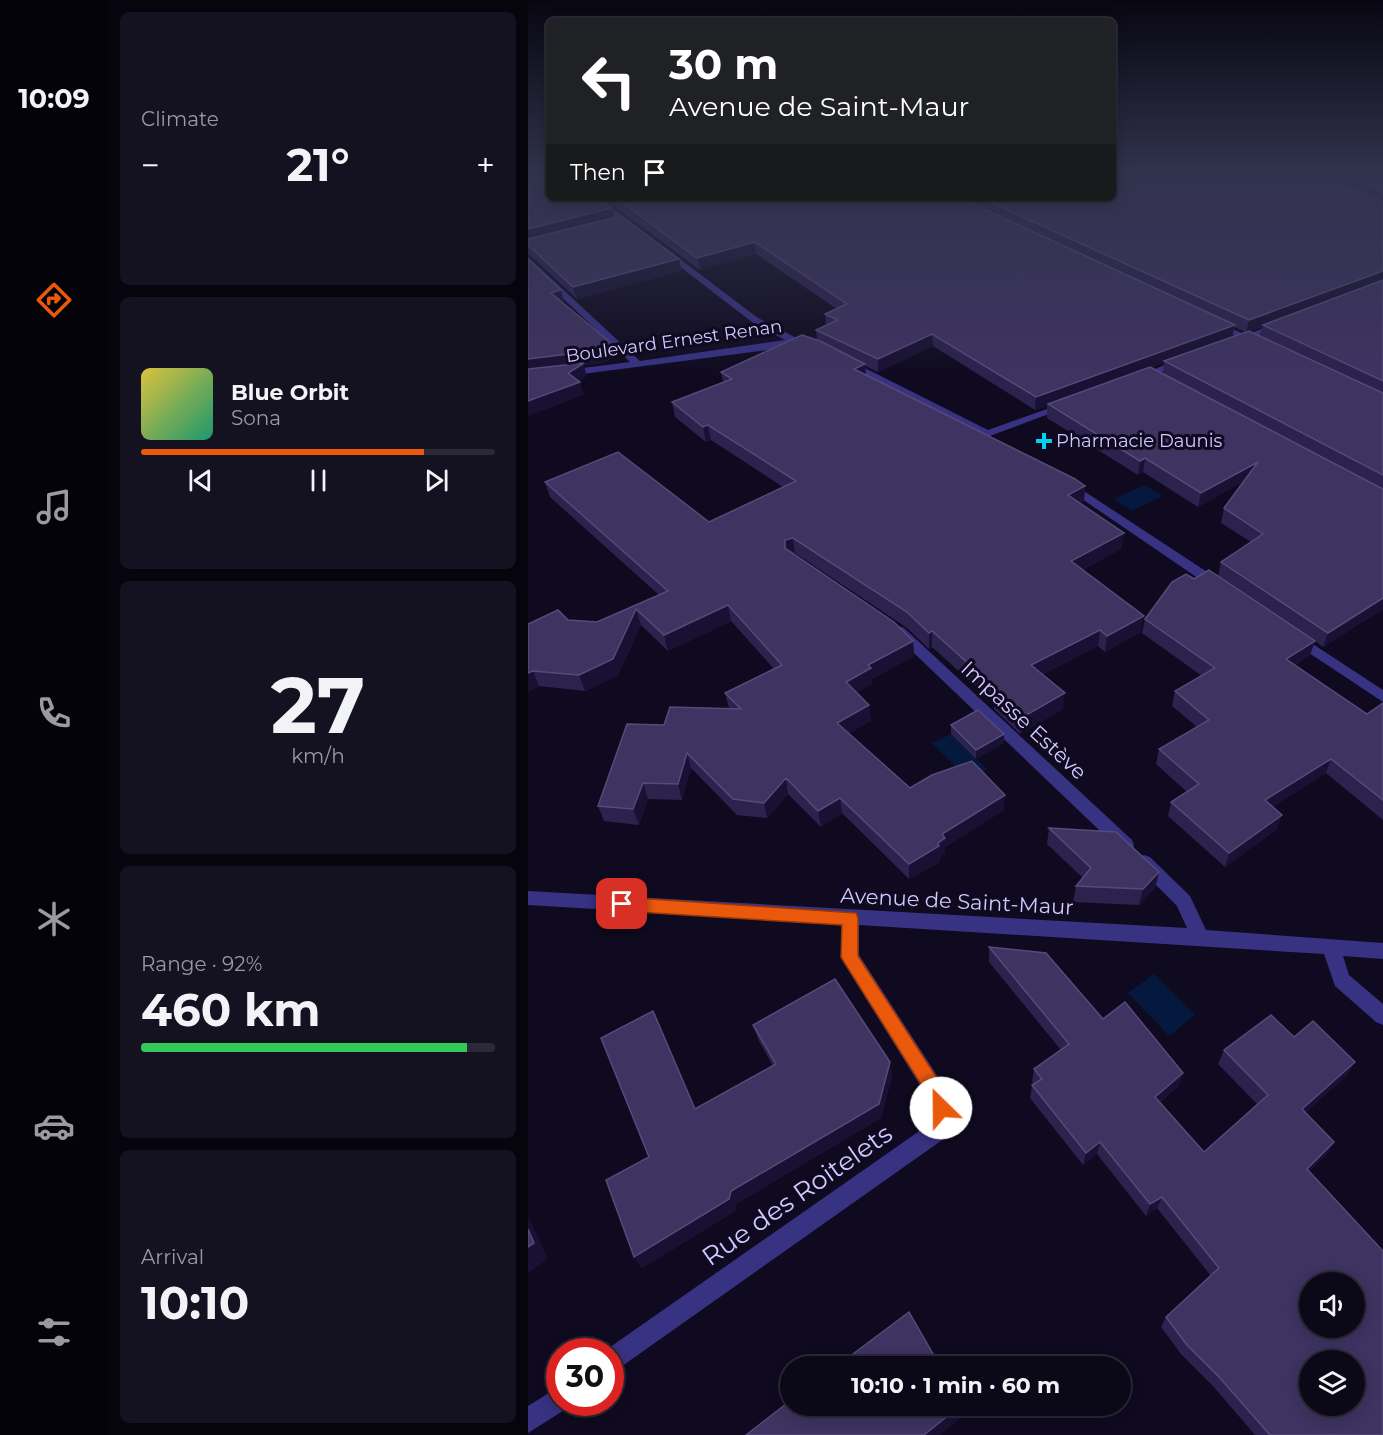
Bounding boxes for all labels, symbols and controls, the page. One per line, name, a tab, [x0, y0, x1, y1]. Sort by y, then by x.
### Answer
text: 30 m	[669, 38, 778, 90]
icon: left	[570, 42, 648, 120]
text: 10:09	[18, 82, 90, 115]
text: Avenue de Saint-Maur	[669, 90, 969, 123]
text: Climate	[141, 107, 219, 131]
text: 21°	[286, 137, 350, 192]
text: −	[141, 145, 160, 185]
text: +	[476, 145, 495, 185]
icon: arrive	[638, 156, 671, 189]
text: Then	[570, 159, 626, 186]
icon: directions	[33, 279, 75, 321]
street label: Boulevard Ernest Renan	[564, 315, 784, 367]
text: Blue Orbit	[231, 379, 349, 406]
text: Sona	[231, 406, 281, 430]
place label: Pharmacie Daunis	[1056, 430, 1223, 452]
marker: Pharmacie Daunis	[1037, 434, 1051, 448]
icon: previous	[184, 464, 217, 497]
icon: pause	[302, 464, 335, 497]
icon: next	[420, 464, 453, 497]
icon: music	[33, 486, 75, 528]
street label: Impasse Estève	[956, 655, 1092, 785]
text: 27	[271, 657, 365, 753]
icon: phone	[33, 692, 75, 734]
text: km/h	[291, 744, 345, 768]
pin	[596, 878, 647, 929]
street label: Avenue de Saint-Maur	[840, 882, 1074, 920]
icon: arrive	[605, 887, 638, 920]
icon: climate	[33, 898, 75, 940]
text: Range · 92%	[141, 952, 262, 976]
text: 460 km	[141, 982, 320, 1037]
position arrow	[909, 1076, 973, 1140]
icon: car	[33, 1105, 75, 1147]
street label: Rue des Roitelets	[696, 1117, 898, 1273]
text: Arrival	[141, 1245, 204, 1269]
map controls	[1299, 1272, 1365, 1416]
button: sound	[1299, 1272, 1365, 1338]
text: 10:10	[141, 1275, 249, 1330]
icon: filters	[33, 1311, 75, 1353]
speed limit sign: 30	[546, 1338, 624, 1416]
button: layers	[1299, 1350, 1365, 1416]
text: 10:10 · 1 min · 60 m	[851, 1372, 1060, 1399]

